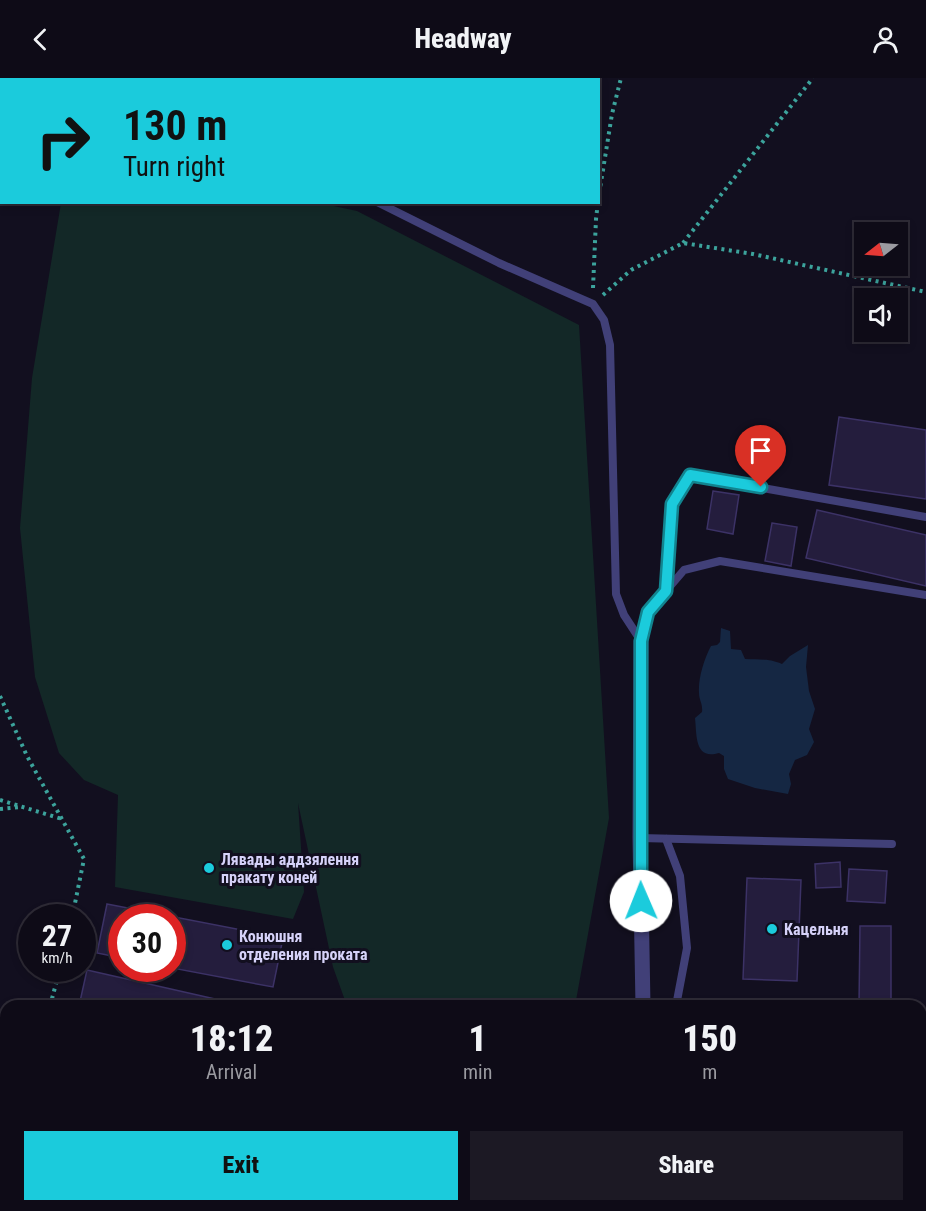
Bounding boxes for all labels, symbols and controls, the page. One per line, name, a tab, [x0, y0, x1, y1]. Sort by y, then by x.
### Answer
icon: back	[24, 23, 57, 56]
text: Headway	[414, 23, 512, 55]
icon: person	[869, 23, 902, 56]
text: 130 m	[123, 101, 228, 150]
icon: right	[24, 102, 102, 180]
text: Turn right	[123, 151, 225, 183]
north arrow	[854, 222, 908, 276]
map controls	[854, 222, 908, 342]
button: sound	[854, 288, 908, 342]
pin	[735, 425, 786, 487]
icon: arrive	[744, 434, 777, 467]
place label: Лявады аддзялення пракату коней	[221, 850, 359, 887]
marker: Лявады аддзялення пракату коней	[202, 861, 216, 875]
position arrow	[609, 869, 673, 933]
speed limit sign: 30	[108, 904, 186, 982]
text: 27	[42, 918, 72, 953]
place label: Кацельня	[784, 920, 849, 939]
marker: Кацельня	[765, 922, 779, 936]
place label: Конюшня отделения проката	[239, 927, 368, 964]
marker: Конюшня отделения проката	[220, 938, 234, 952]
text: km/h	[42, 949, 72, 967]
text: 18:12	[190, 1018, 273, 1060]
text: 1	[469, 1018, 487, 1060]
text: 150	[682, 1018, 737, 1060]
text: Arrival	[206, 1060, 257, 1084]
text: min	[463, 1060, 492, 1084]
text: m	[702, 1060, 717, 1084]
button: Exit	[24, 1131, 458, 1200]
button: Share	[470, 1131, 903, 1200]

